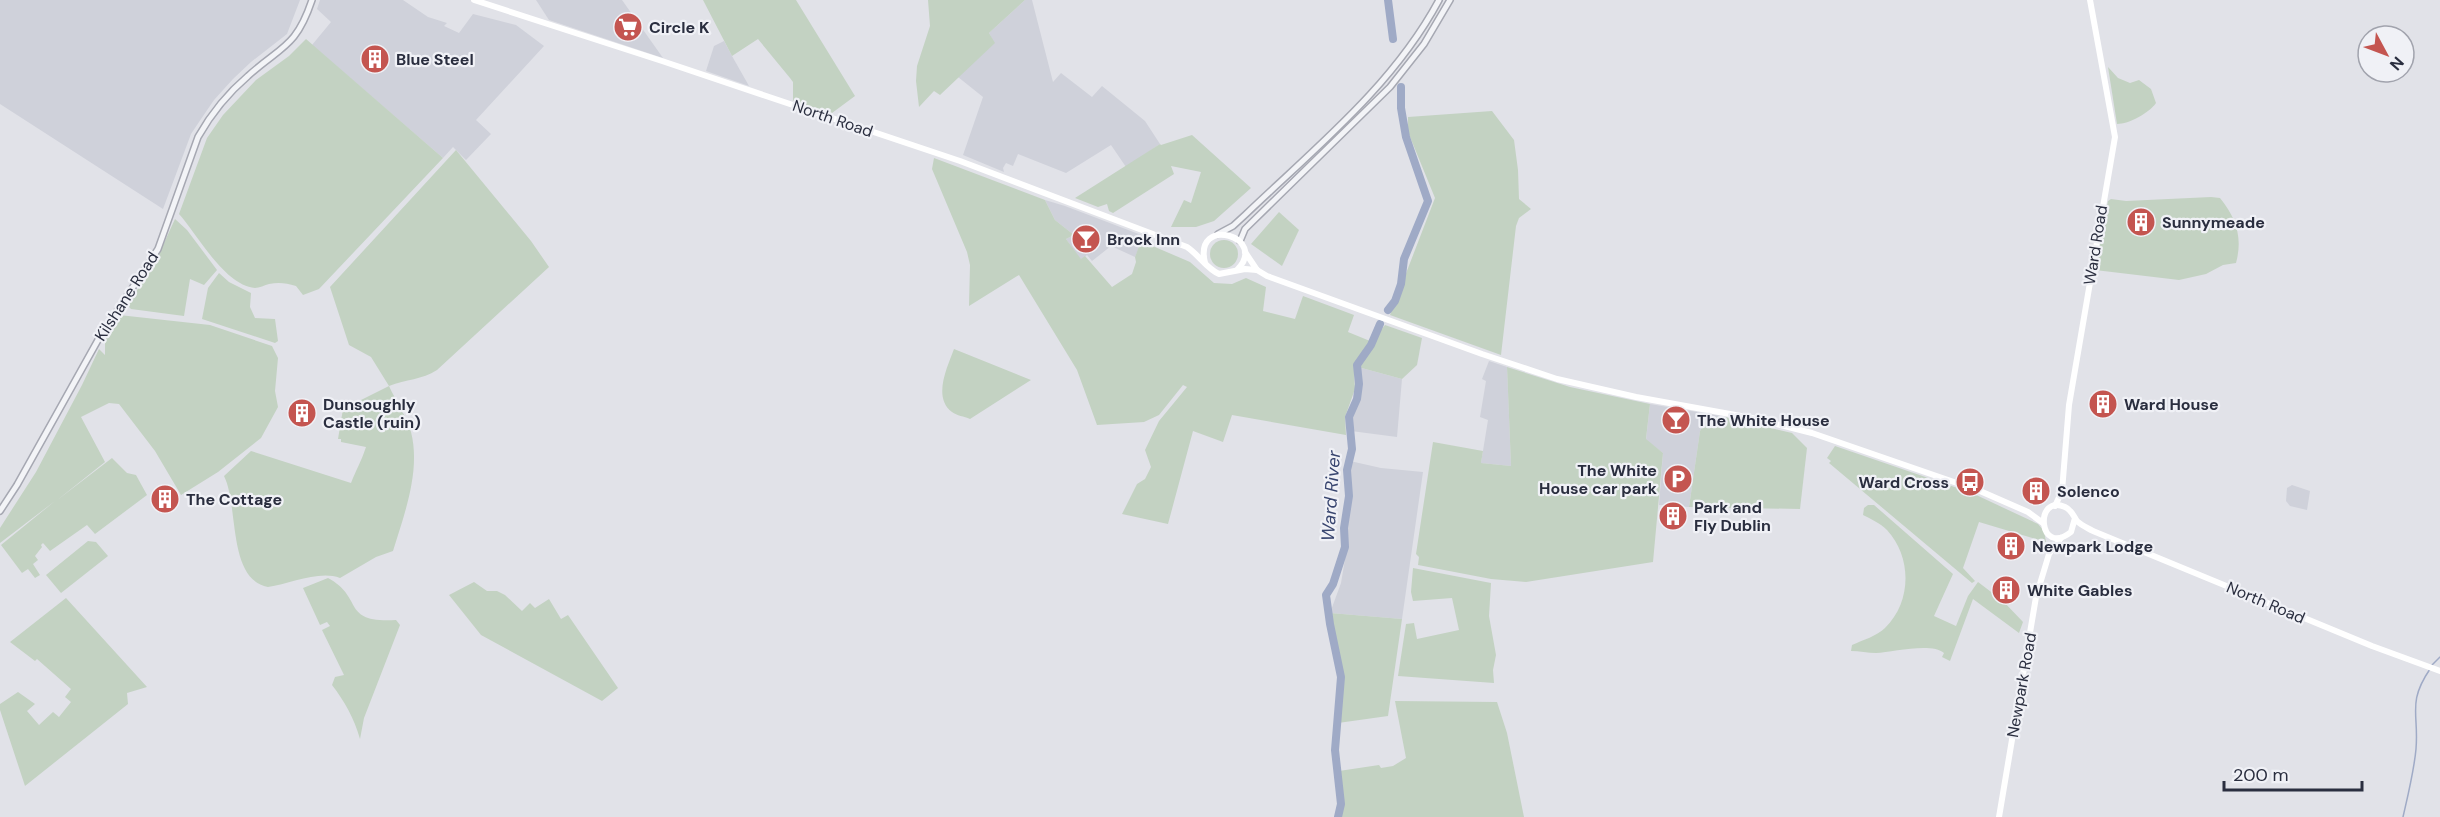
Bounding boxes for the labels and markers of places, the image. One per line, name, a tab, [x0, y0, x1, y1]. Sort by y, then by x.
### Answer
supermarket icon: Circle K	[612, 11, 644, 43]
place label: Circle K	[649, 17, 710, 38]
building icon: Blue Steel	[359, 43, 391, 75]
place label: Blue Steel	[396, 49, 474, 70]
building icon: Sunnymeade	[2125, 206, 2157, 238]
place label: Sunnymeade	[2162, 212, 2265, 233]
bar icon: Brock Inn	[1070, 223, 1102, 255]
place label: Brock Inn	[1107, 229, 1180, 250]
building icon: Ward House	[2087, 388, 2119, 420]
place label: Dunsoughly Castle (ruin)	[323, 394, 421, 433]
place label: Ward House	[2124, 394, 2219, 415]
building icon: Dunsoughly Castle (ruin)	[286, 397, 318, 429]
bar icon: The White House	[1660, 404, 1692, 436]
place label: The White House	[1697, 410, 1830, 431]
place label: The White House car park	[1539, 460, 1658, 499]
parking icon: The White House car park	[1662, 463, 1694, 495]
bus stop icon: Ward Cross	[1954, 466, 1986, 498]
place label: Ward Cross	[1859, 472, 1949, 493]
building icon: Solenco	[2020, 475, 2052, 507]
place label: Solenco	[2057, 481, 2120, 502]
building icon: The Cottage	[149, 483, 181, 515]
place label: The Cottage	[186, 489, 282, 510]
place label: Park and Fly Dublin	[1694, 497, 1771, 536]
building icon: Park and Fly Dublin	[1657, 500, 1689, 532]
building icon: Newpark Lodge	[1995, 530, 2027, 562]
place label: Newpark Lodge	[2032, 536, 2153, 557]
building icon: White Gables	[1990, 574, 2022, 606]
place label: White Gables	[2027, 580, 2132, 601]

